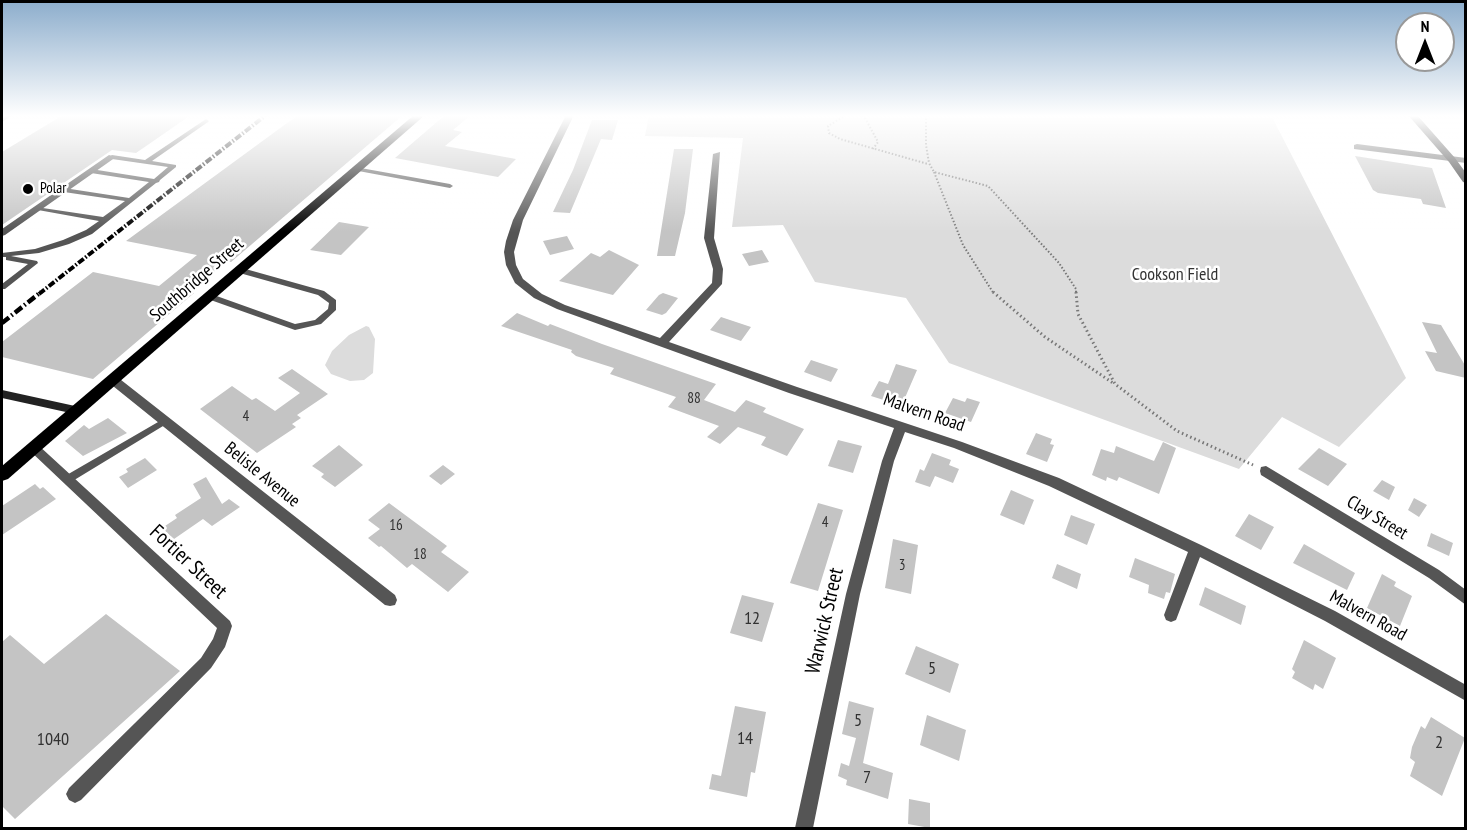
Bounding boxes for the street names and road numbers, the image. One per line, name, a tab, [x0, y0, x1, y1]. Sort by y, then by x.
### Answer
street label: Southbridge Street	[146, 234, 248, 326]
street label: Malvern Road	[880, 389, 968, 437]
street label: Belisle Avenue	[220, 438, 304, 512]
street label: Clay Street	[1343, 491, 1411, 545]
street label: Fortier Street	[144, 520, 232, 604]
street label: Warwick Street	[801, 566, 849, 676]
street label: Malvern Road	[1326, 586, 1410, 646]

